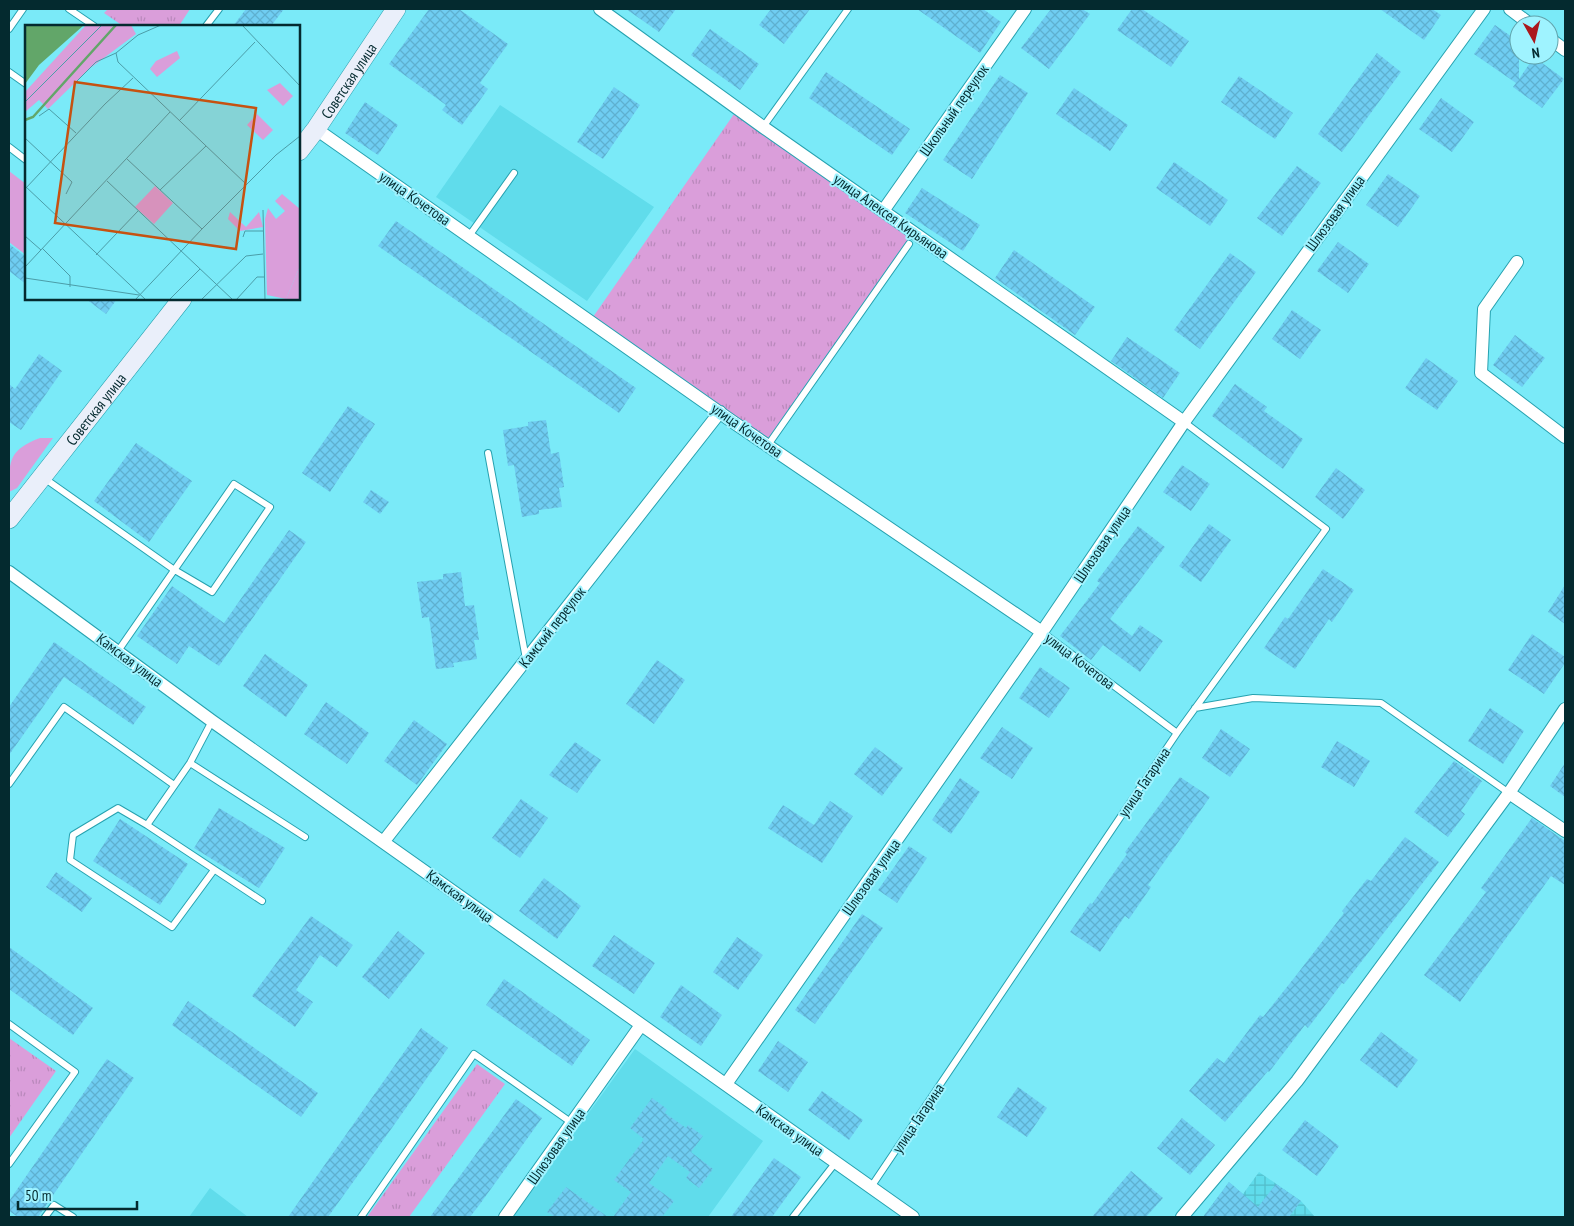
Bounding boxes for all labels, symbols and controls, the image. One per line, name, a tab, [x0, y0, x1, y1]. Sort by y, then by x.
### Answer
north arrow	[1509, 15, 1559, 65]
inset map	[25, 25, 300, 300]
street label: Советская улица	[316, 39, 380, 122]
text: N	[1531, 43, 1541, 62]
street label: Школьный переулок	[915, 60, 993, 160]
street label: улица Кочетова	[376, 167, 454, 229]
street label: улица Алексея Кирьянова	[830, 169, 952, 263]
street label: Шлюзовая улица	[1301, 172, 1369, 254]
street label: Советская улица	[61, 369, 130, 449]
street label: улица Кочетова	[708, 399, 786, 461]
street label: Шлюзовая улица	[1069, 502, 1135, 586]
street label: Камский переулок	[514, 583, 590, 671]
street label: Камская улица	[93, 629, 167, 691]
street label: улица Кочетова	[1041, 629, 1119, 693]
street label: улица Гагарина	[1114, 744, 1174, 820]
street label: Шлюзовая улица	[838, 835, 904, 919]
street label: Камская улица	[423, 865, 497, 927]
street label: улица Гагарина	[888, 1080, 948, 1156]
street label: Камская улица	[753, 1100, 827, 1160]
street label: Шлюзовая улица	[523, 1104, 589, 1188]
scale bar	[18, 1178, 136, 1210]
text: 50 m	[25, 1186, 51, 1205]

